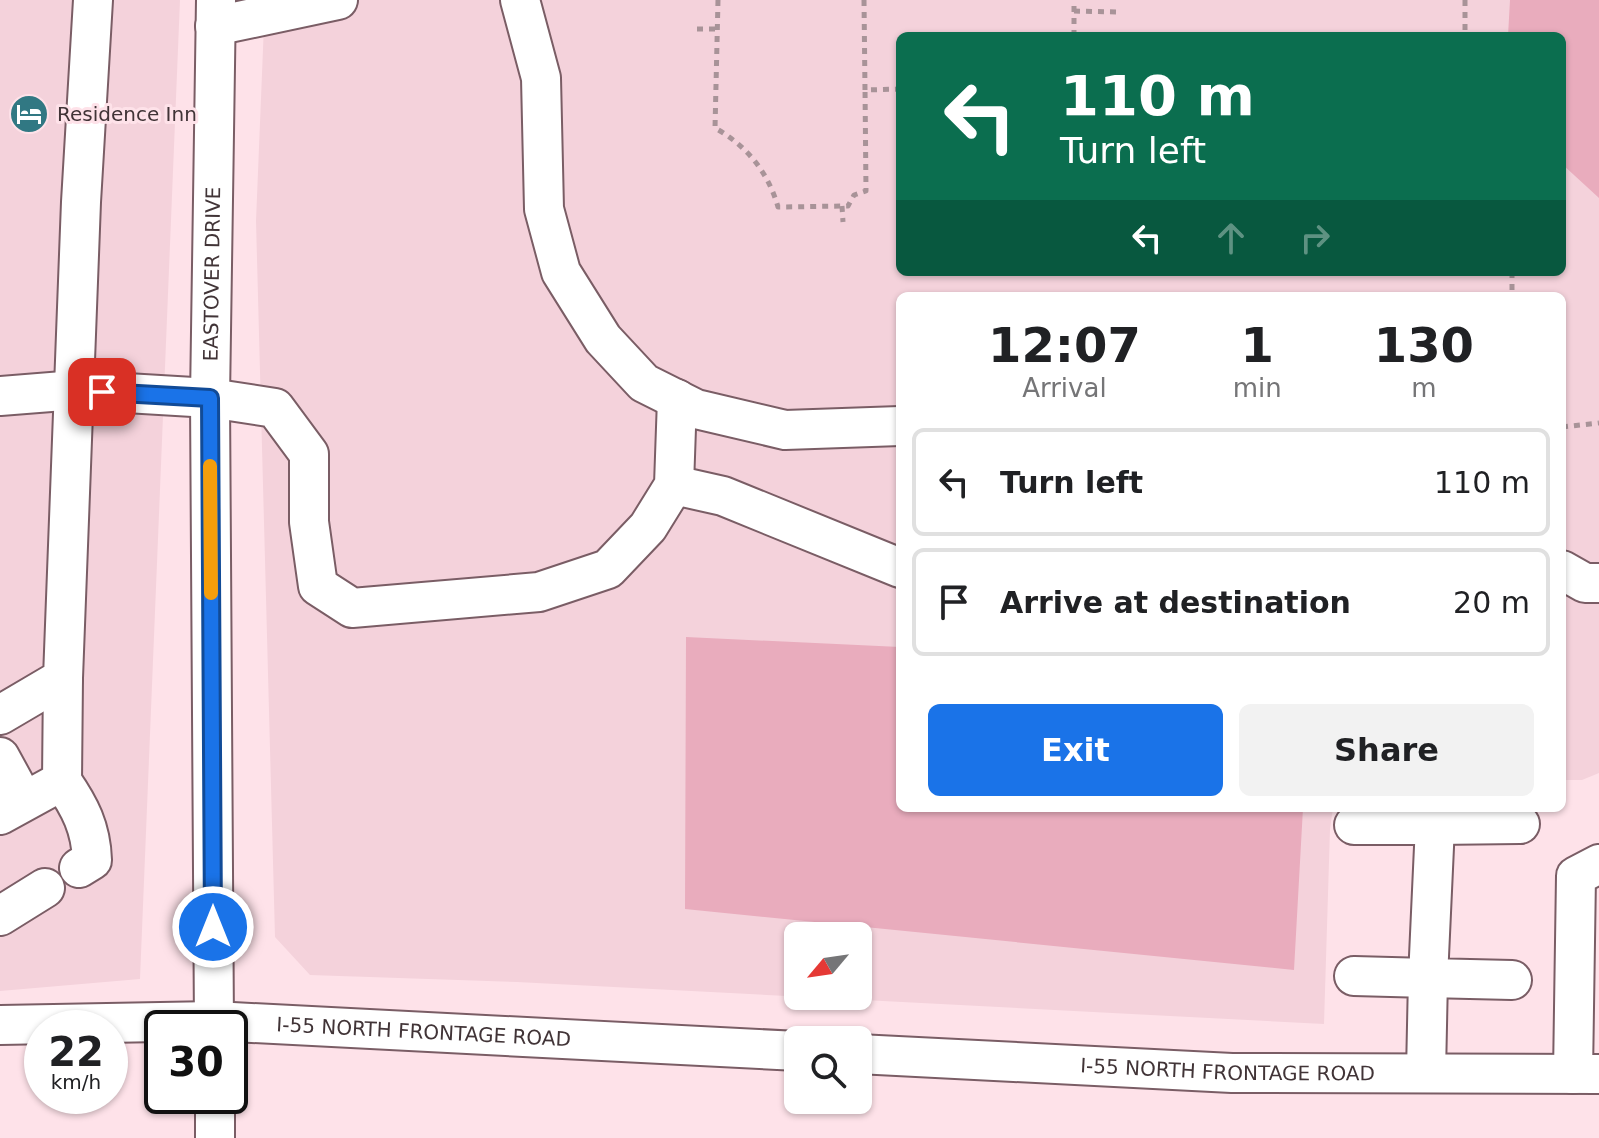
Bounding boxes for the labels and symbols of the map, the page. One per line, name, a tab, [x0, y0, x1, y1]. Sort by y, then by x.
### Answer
hotel icon: Residence Inn	[8, 93, 50, 135]
place label: Residence Inn	[57, 102, 197, 126]
street label: EASTOVER DRIVE	[199, 186, 225, 362]
pin	[68, 358, 136, 426]
position arrow	[171, 885, 255, 969]
north arrow	[784, 922, 872, 1010]
speed limit sign: 30	[144, 1010, 248, 1114]
street label: I-55 NORTH FRONTAGE ROAD	[276, 1012, 572, 1051]
street label: I-55 NORTH FRONTAGE ROAD	[1080, 1053, 1375, 1085]

